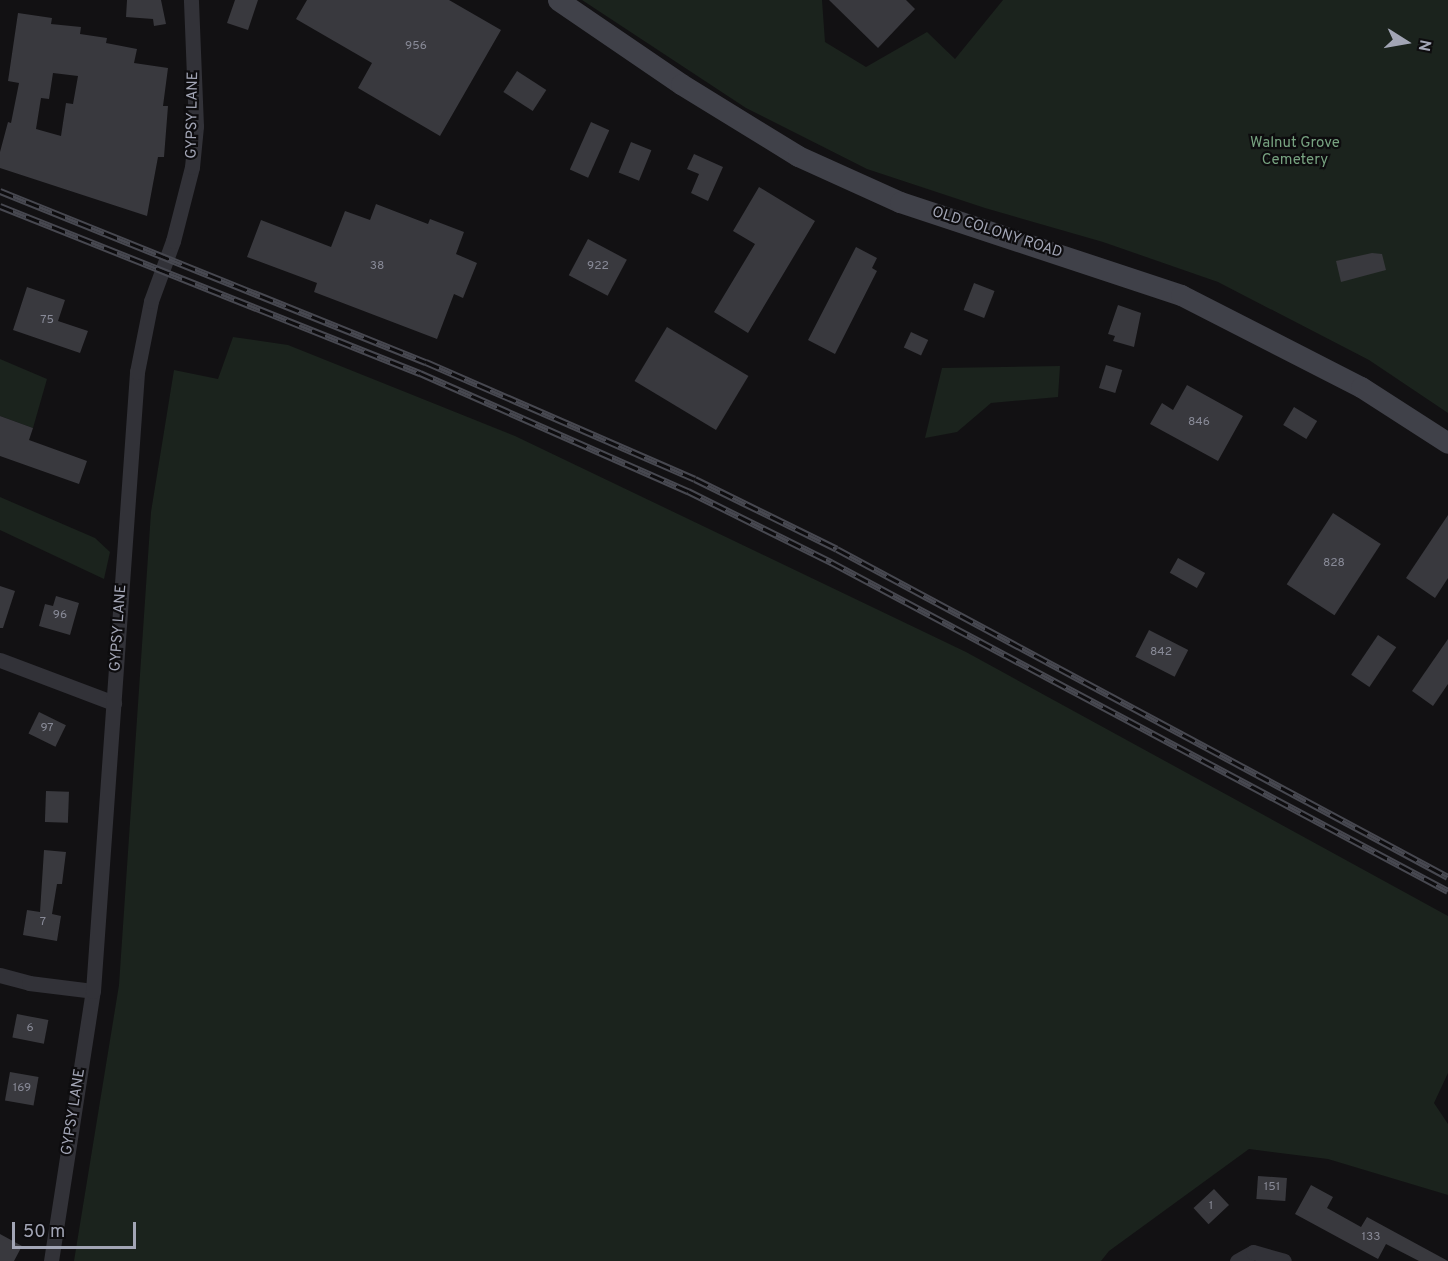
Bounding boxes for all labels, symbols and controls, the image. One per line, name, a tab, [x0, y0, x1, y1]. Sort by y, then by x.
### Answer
north arrow	[1376, 12, 1436, 72]
text: N	[1413, 38, 1435, 53]
house number: 956	[405, 40, 427, 54]
street label: GYPSY LANE	[183, 71, 203, 159]
park label: Walnut Grove Cemetery	[1250, 134, 1340, 169]
street label: OLD COLONY ROAD	[929, 203, 1065, 263]
house number: 38	[370, 260, 384, 274]
house number: 922	[587, 260, 609, 274]
house number: 75	[40, 314, 54, 328]
house number: 846	[1188, 416, 1210, 430]
house number: 828	[1323, 557, 1345, 571]
street label: GYPSY LANE	[107, 584, 131, 672]
house number: 96	[53, 609, 67, 623]
house number: 842	[1150, 646, 1172, 660]
house number: 97	[40, 722, 54, 736]
house number: 7	[40, 916, 46, 930]
house number: 6	[26, 1022, 34, 1036]
street label: GYPSY LANE	[58, 1067, 90, 1157]
house number: 169	[13, 1082, 31, 1096]
house number: 151	[1264, 1181, 1280, 1195]
house number: 1	[1209, 1200, 1213, 1214]
scale bar	[15, 1210, 140, 1248]
text: 50 m	[23, 1221, 65, 1244]
house number: 133	[1362, 1231, 1380, 1245]

